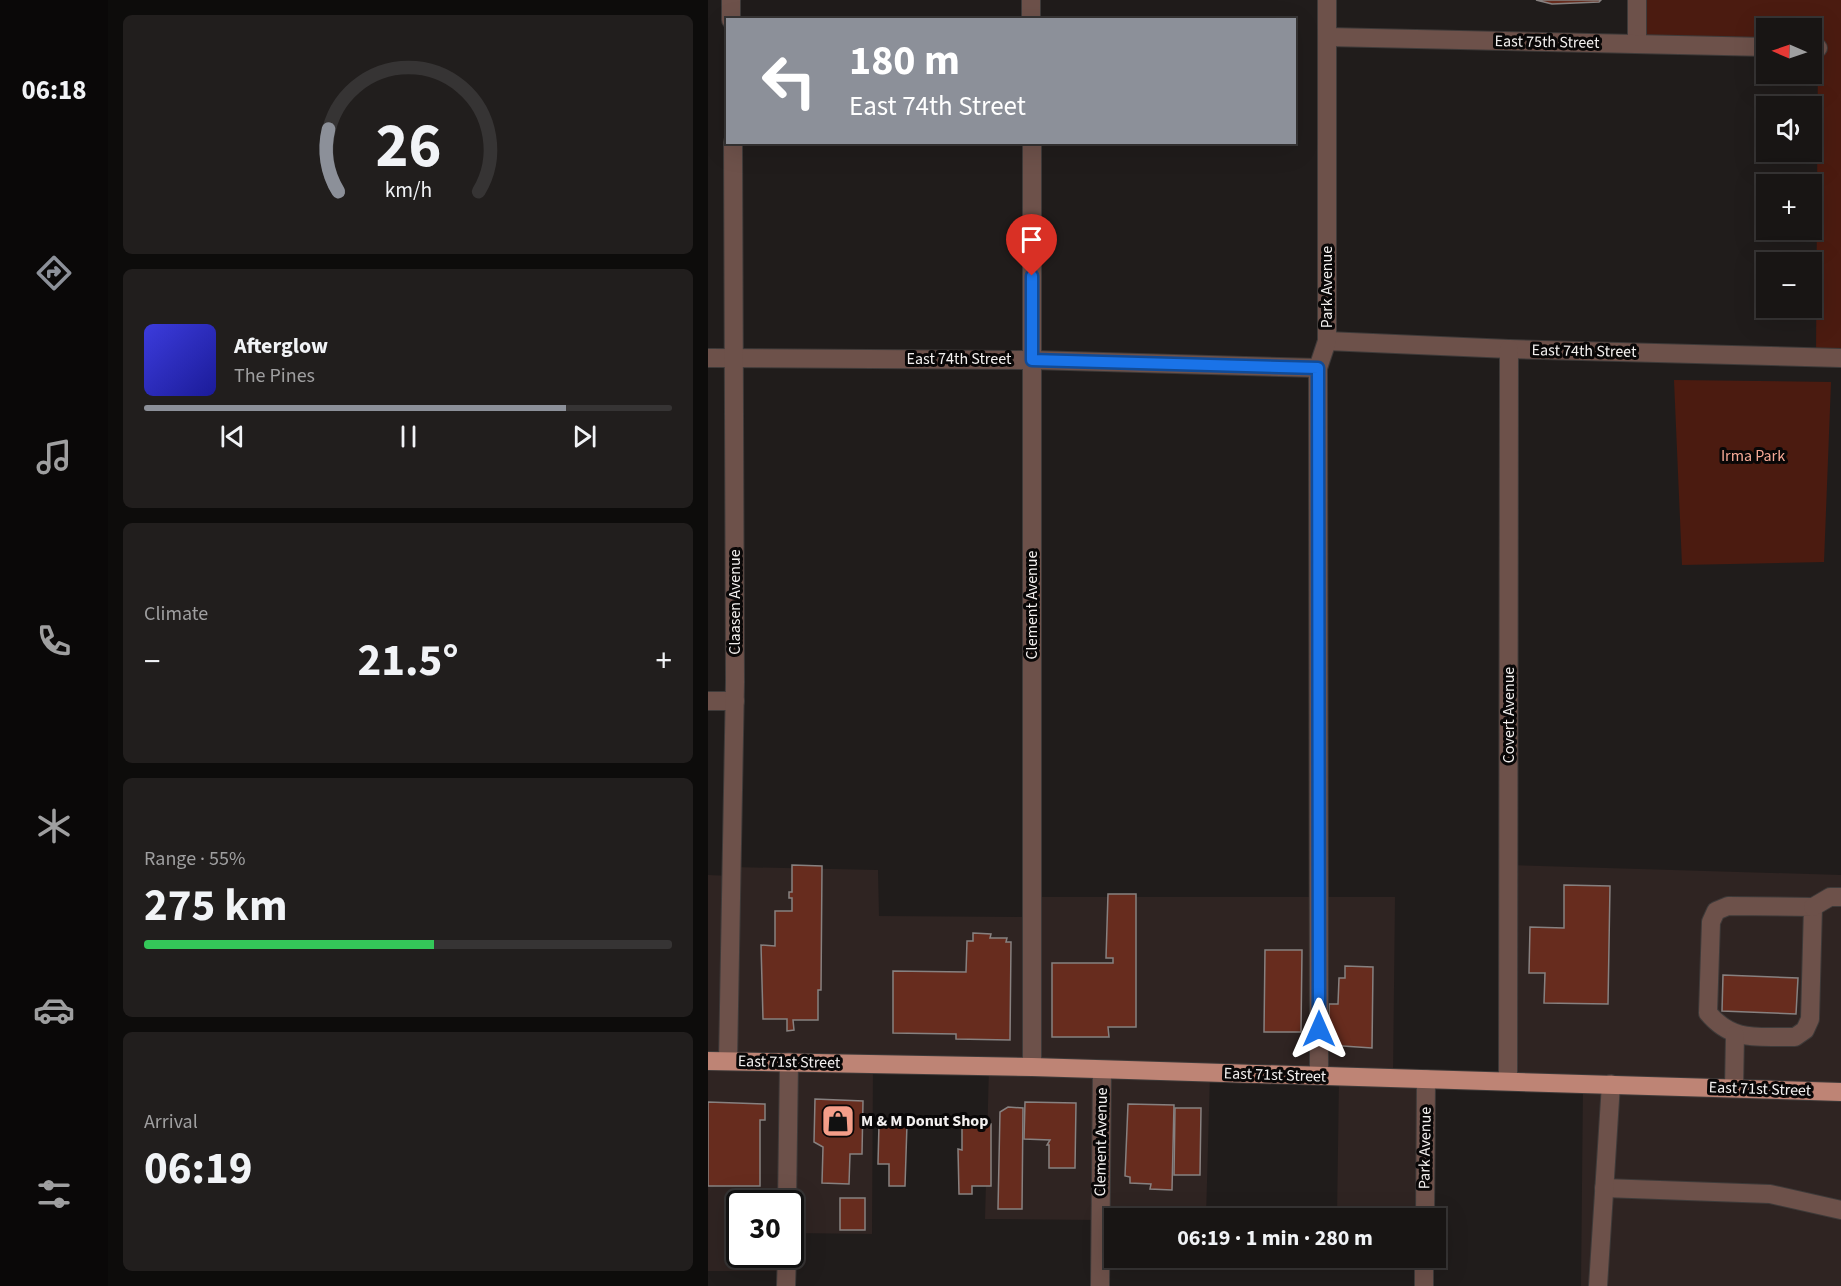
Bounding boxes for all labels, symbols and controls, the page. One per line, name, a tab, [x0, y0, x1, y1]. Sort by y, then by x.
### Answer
north arrow	[1756, 18, 1822, 84]
map controls	[1756, 18, 1822, 318]
street label: East 75th Street	[1494, 30, 1600, 54]
text: 180 m	[849, 31, 960, 91]
icon: left	[750, 42, 828, 120]
text: 06:18	[21, 71, 87, 110]
text: East 74th Street	[849, 87, 1026, 126]
button: sound	[1756, 96, 1822, 162]
text: 26	[375, 102, 441, 191]
button: +	[1756, 174, 1822, 240]
text: km/h	[384, 175, 432, 206]
pin	[1006, 214, 1057, 276]
icon: arrive	[1015, 223, 1048, 256]
street label: Park Avenue	[1316, 246, 1338, 328]
icon: directions	[33, 252, 75, 294]
button: −	[1756, 252, 1822, 318]
text: Afterglow	[234, 330, 328, 362]
street label: East 74th Street	[1531, 339, 1637, 363]
street label: East 74th Street	[907, 348, 1012, 370]
text: The Pines	[234, 362, 315, 390]
icon: previous	[216, 420, 249, 453]
icon: pause	[392, 420, 425, 453]
icon: next	[568, 420, 601, 453]
icon: music	[33, 436, 75, 478]
park label: Irma Park	[1721, 445, 1785, 467]
street label: Claasen Avenue	[724, 549, 746, 655]
street label: Clement Avenue	[1021, 550, 1043, 660]
text: Climate	[144, 600, 208, 628]
icon: phone	[33, 620, 75, 662]
text: 21.5°	[357, 629, 459, 693]
text: −	[144, 638, 160, 685]
text: +	[656, 638, 672, 685]
street label: Covert Avenue	[1498, 667, 1520, 763]
icon: climate	[33, 805, 75, 847]
text: Range · 55%	[144, 845, 245, 873]
text: 275 km	[144, 874, 288, 938]
icon: car	[33, 989, 75, 1031]
position arrow	[1287, 997, 1351, 1061]
street label: East 71st Street	[738, 1050, 841, 1074]
street label: East 71st Street	[1223, 1062, 1327, 1088]
street label: East 71st Street	[1708, 1076, 1812, 1102]
street label: Clement Avenue	[1089, 1087, 1113, 1197]
shop icon: M & M Donut Shop	[820, 1103, 856, 1139]
street label: Park Avenue	[1413, 1107, 1437, 1189]
text: Arrival	[144, 1108, 198, 1136]
place label: M & M Donut Shop	[861, 1110, 988, 1132]
text: 06:19	[144, 1137, 253, 1201]
icon: filters	[33, 1173, 75, 1215]
speed limit sign: 30	[726, 1190, 804, 1268]
text: 06:19 · 1 min · 280 m	[1177, 1222, 1373, 1254]

